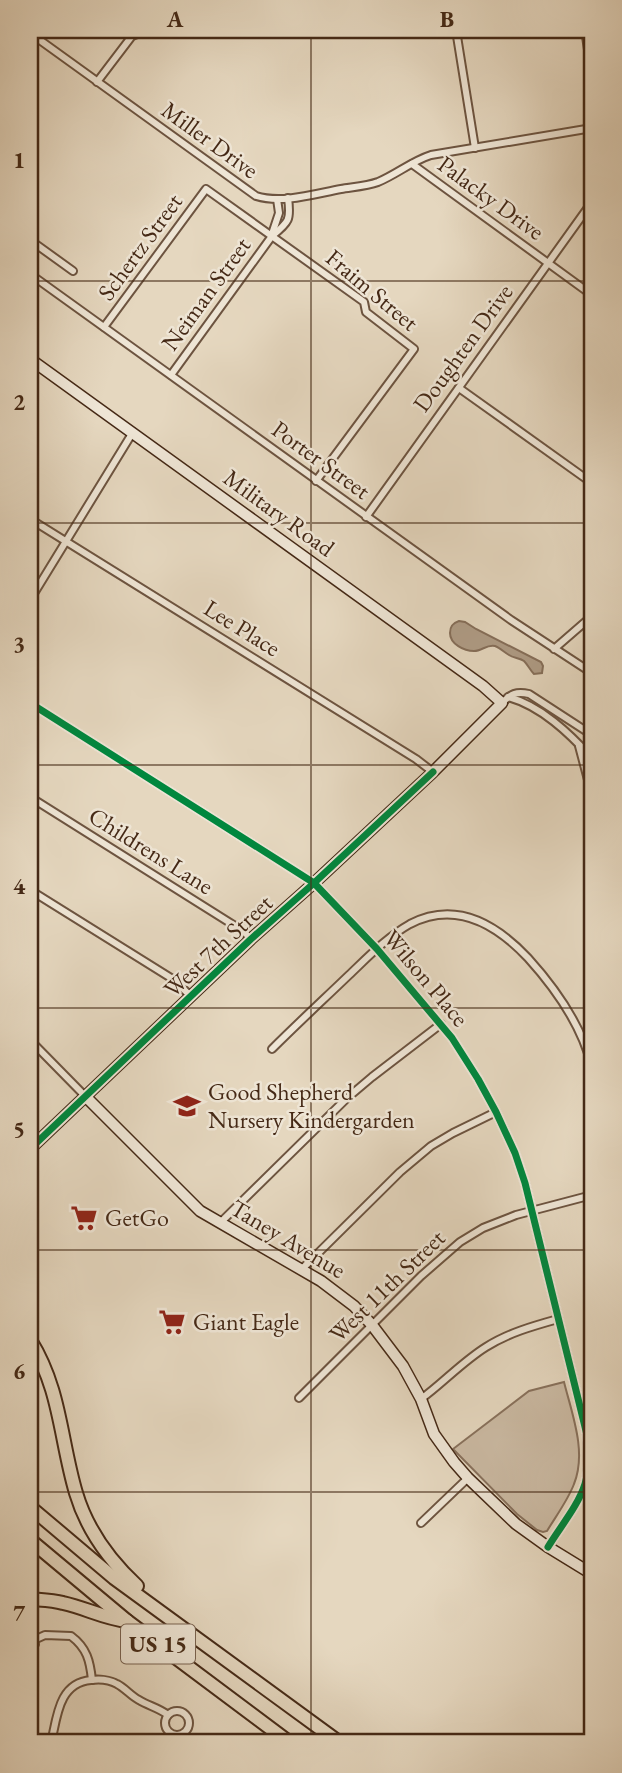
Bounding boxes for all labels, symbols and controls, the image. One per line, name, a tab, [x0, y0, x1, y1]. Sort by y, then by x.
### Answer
text: A	[166, 4, 184, 34]
text: B	[440, 4, 454, 34]
street label: Miller Drive	[156, 94, 265, 185]
text: 1	[13, 145, 25, 175]
street label: Palacky Drive	[432, 148, 551, 247]
street label: Schertz Street	[90, 187, 189, 306]
street label: Neiman Street	[154, 231, 257, 356]
street label: Fraim Street	[319, 242, 426, 338]
street label: Doughten Drive	[406, 277, 520, 418]
text: 2	[13, 387, 25, 417]
street label: Porter Street	[266, 413, 377, 506]
street label: Military Road	[218, 462, 342, 564]
street label: Lee Place	[198, 592, 286, 663]
text: 3	[13, 629, 25, 659]
street label: Childrens Lane	[83, 800, 219, 901]
text: 4	[13, 871, 26, 901]
street label: West 7th Street	[157, 887, 279, 1004]
street label: Wilson Place	[377, 923, 476, 1033]
place label: Good Shepherd Nursery Kindergarden	[208, 1076, 415, 1135]
school or university icon: Good Shepherd Nursery Kindergarden	[172, 1091, 202, 1121]
text: 5	[13, 1114, 25, 1144]
street label: Taney Avenue	[225, 1192, 352, 1285]
place label: GetGo	[105, 1202, 169, 1233]
supermarket icon: GetGo	[69, 1203, 99, 1233]
street label: West 11th Street	[322, 1222, 452, 1349]
place label: Giant Eagle	[193, 1306, 299, 1337]
supermarket icon: Giant Eagle	[157, 1307, 187, 1337]
text: 6	[13, 1356, 25, 1386]
text: 7	[13, 1598, 26, 1628]
road number: US 15	[121, 1624, 195, 1664]

